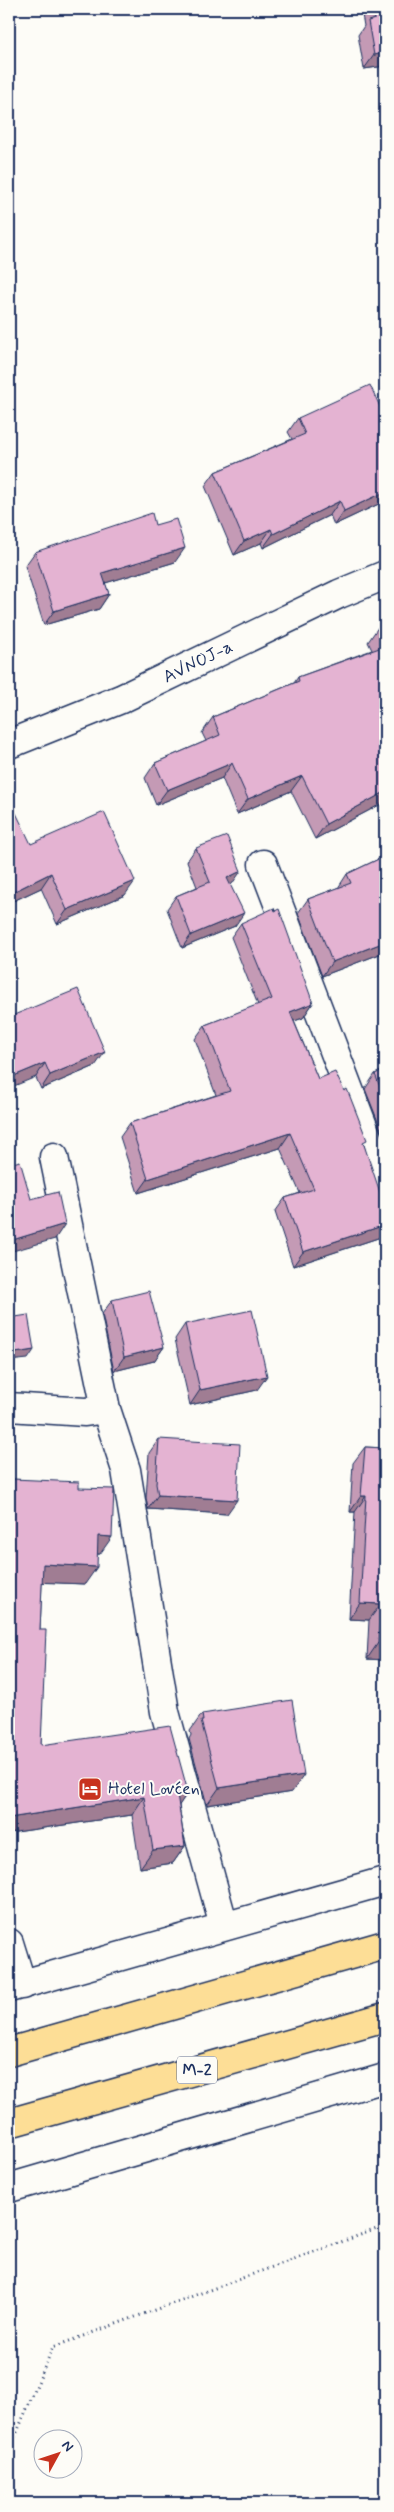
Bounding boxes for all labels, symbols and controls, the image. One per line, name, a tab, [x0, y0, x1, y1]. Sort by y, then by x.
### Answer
street label: AVNOJ-a	[159, 635, 237, 689]
hotel icon: Hotel Lovćen	[77, 1776, 103, 1802]
place label: Hotel Lovćen	[108, 1777, 200, 1801]
road number: M-2	[177, 2056, 217, 2084]
north arrow	[32, 2430, 82, 2480]
text: N	[57, 2437, 77, 2456]

